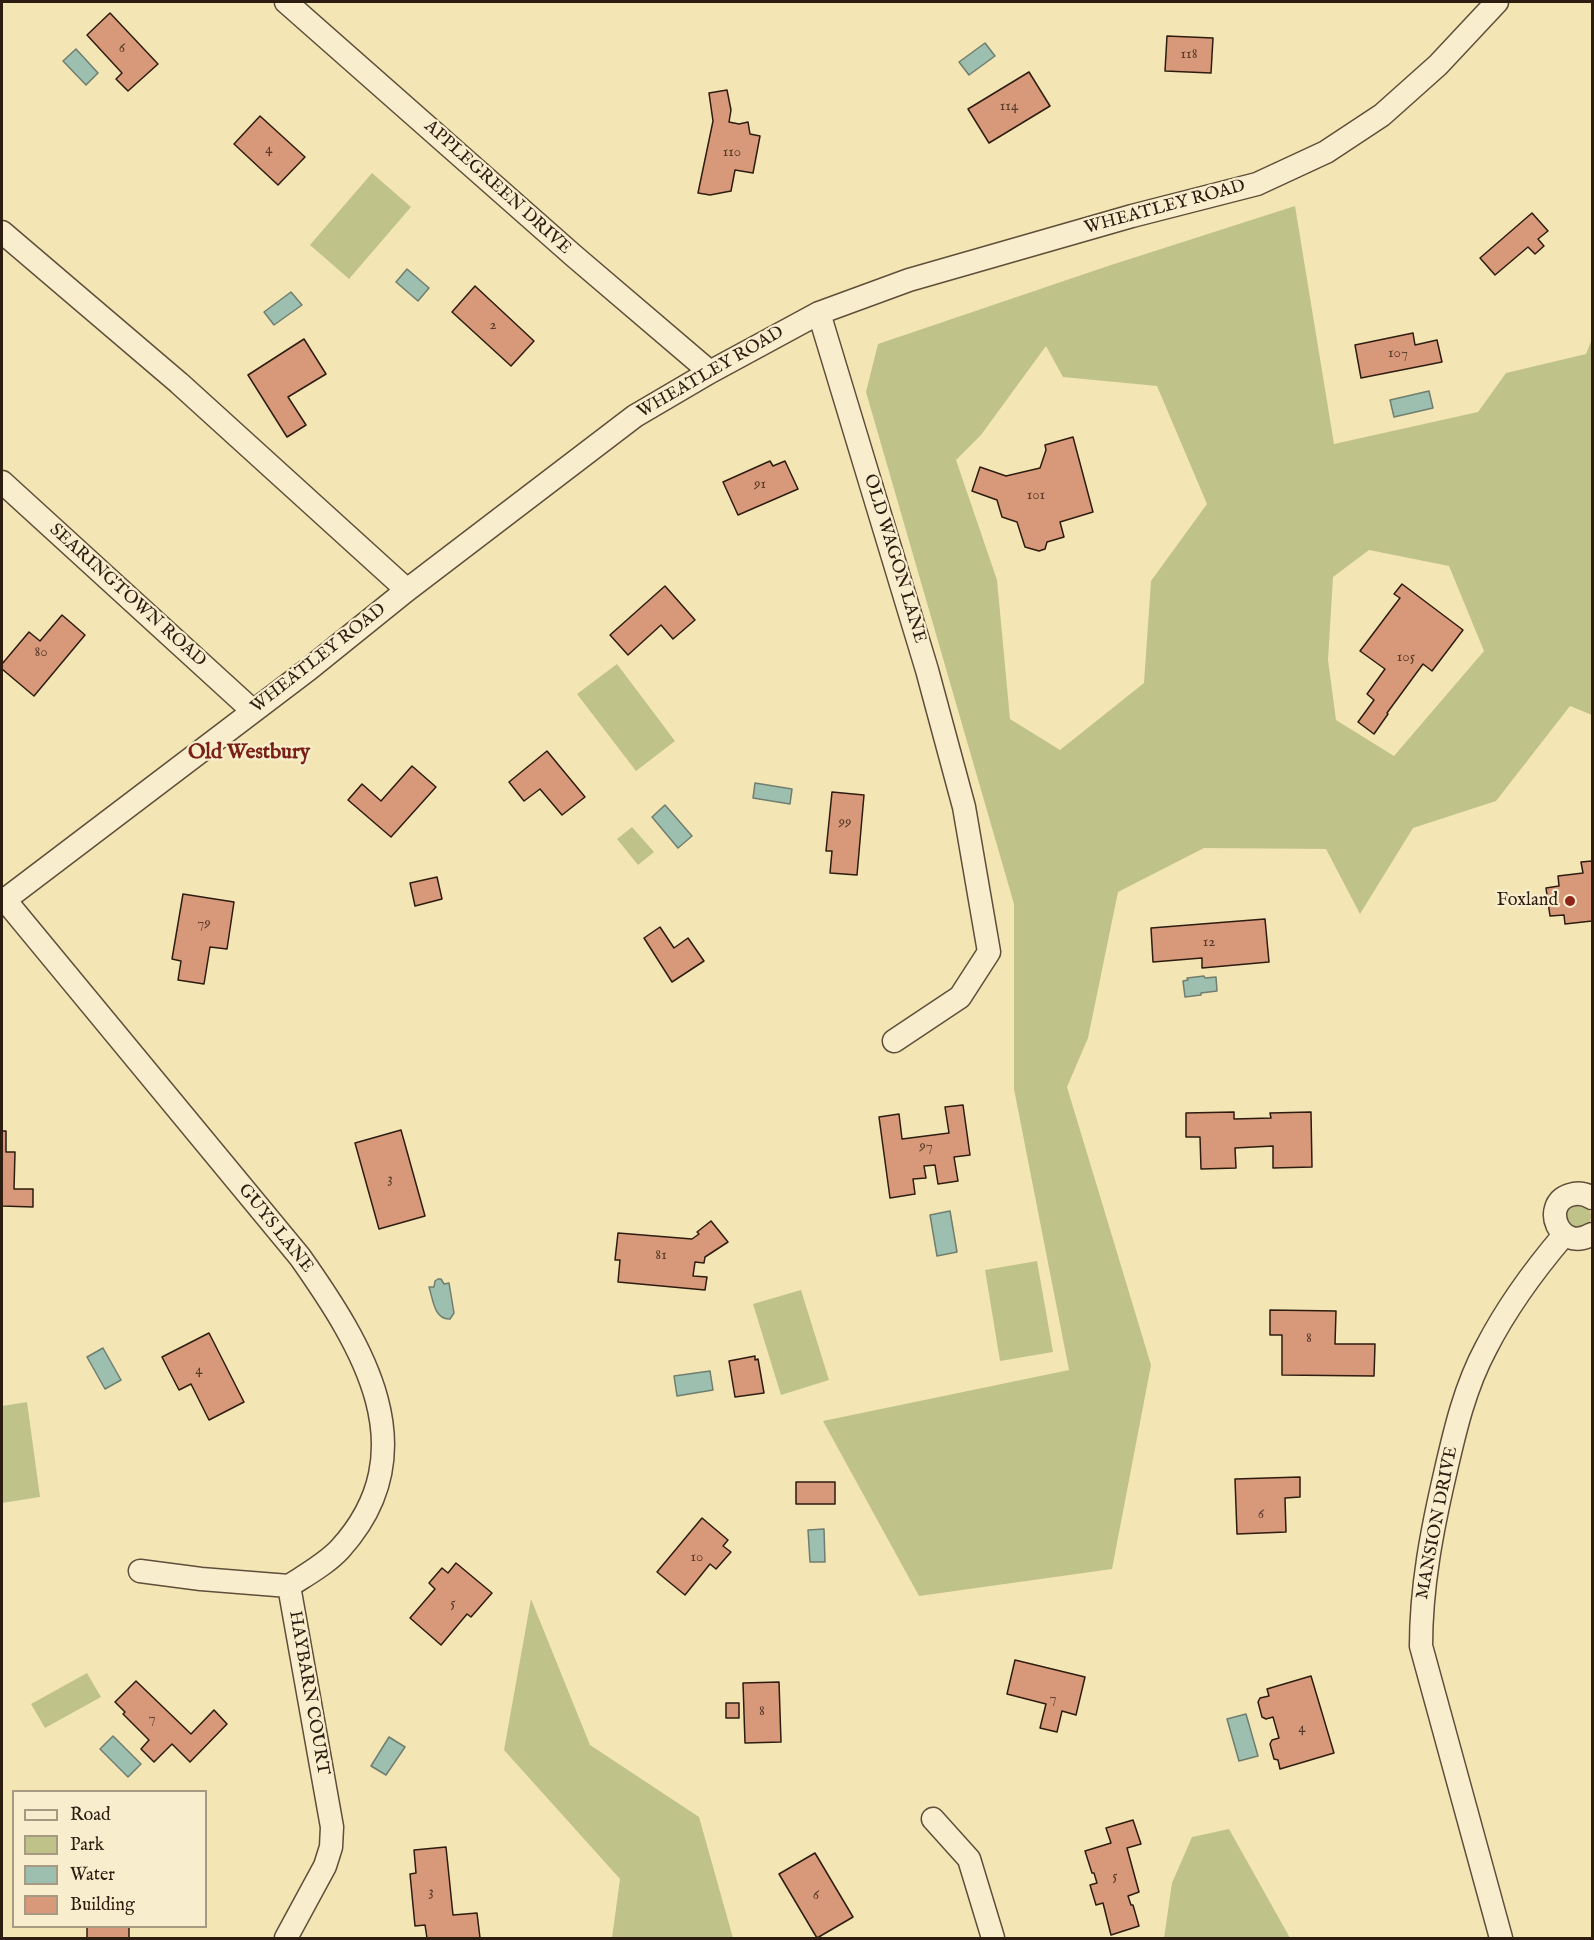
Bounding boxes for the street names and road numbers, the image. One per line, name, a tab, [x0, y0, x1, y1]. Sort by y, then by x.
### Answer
street label: APPLEGREEN DRIVE	[419, 116, 575, 260]
street label: WHEATLEY ROAD	[1082, 176, 1248, 240]
street label: WHEATLEY ROAD	[634, 322, 788, 424]
street label: OLD WAGON LANE	[858, 472, 930, 646]
street label: SEARINGTOWN ROAD	[44, 520, 210, 672]
street label: WHEATLEY ROAD	[247, 600, 391, 718]
street label: GUYS LANE	[233, 1180, 317, 1278]
street label: MANSION DRIVE	[1413, 1445, 1463, 1601]
street label: HAYBARN COURT	[283, 1609, 333, 1777]

